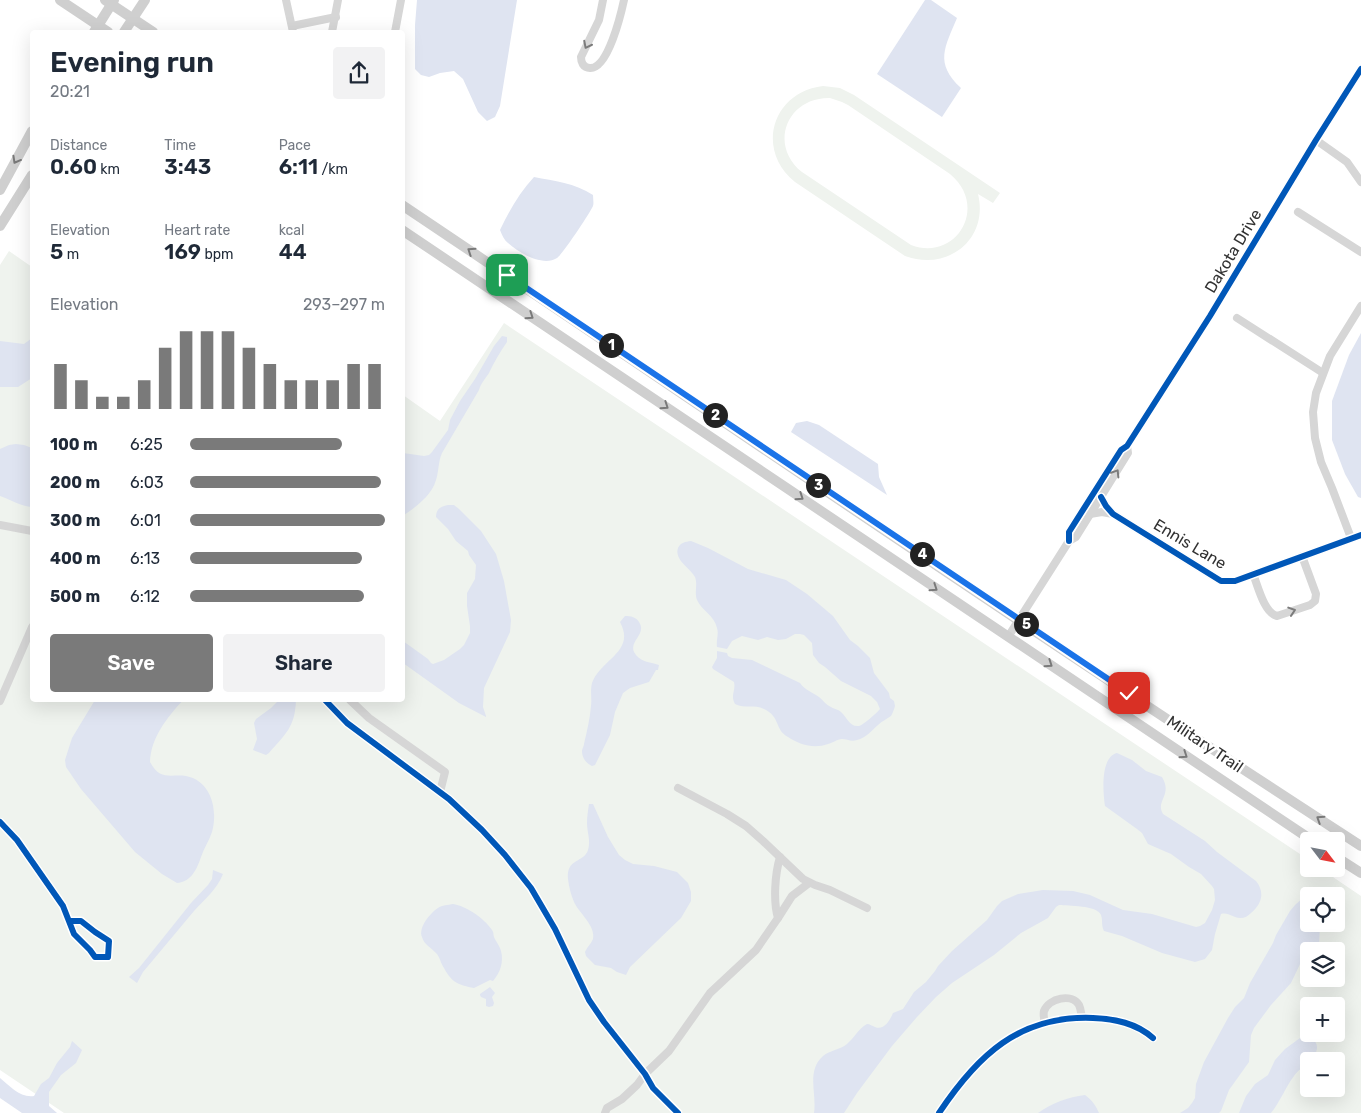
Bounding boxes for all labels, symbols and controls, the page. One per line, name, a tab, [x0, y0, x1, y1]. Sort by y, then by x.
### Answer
one-way arrow	[583, 40, 593, 49]
text: Evening run	[50, 46, 214, 79]
button: share	[333, 47, 385, 99]
text: 20:21	[50, 82, 90, 101]
text: Distance	[50, 137, 107, 154]
text: Time	[164, 137, 196, 154]
text: Pace	[279, 137, 311, 154]
text: 0.60	[50, 154, 97, 179]
text: 3:43	[164, 154, 211, 179]
text: 6:11	[279, 154, 318, 179]
one-way arrow	[12, 155, 22, 164]
text: km	[97, 161, 120, 178]
text: /km	[318, 161, 348, 178]
street label: Dakota Drive	[1201, 206, 1265, 296]
text: Elevation	[50, 222, 110, 239]
text: Heart rate	[164, 222, 230, 239]
text: kcal	[279, 222, 304, 239]
text: 5	[50, 239, 63, 264]
text: 169	[164, 239, 201, 264]
text: 44	[279, 239, 307, 264]
text: m	[63, 246, 79, 263]
text: bpm	[201, 246, 234, 263]
one-way arrow	[467, 247, 476, 257]
pin	[486, 254, 528, 296]
icon: arrive	[493, 261, 521, 289]
text: Elevation	[50, 295, 119, 314]
text: 293–297 m	[303, 295, 385, 314]
one-way arrow	[524, 310, 534, 319]
pin: 1	[598, 332, 624, 358]
text: 1	[608, 337, 615, 354]
one-way arrow	[660, 400, 669, 410]
pin: 2	[702, 402, 728, 428]
text: 2	[711, 407, 720, 424]
text: 100 m	[50, 435, 98, 454]
text: 6:25	[130, 435, 163, 454]
one-way arrow	[1109, 469, 1119, 478]
pin: 3	[806, 472, 830, 498]
text: 200 m	[50, 473, 100, 492]
text: 6:03	[130, 473, 164, 492]
text: 3	[814, 477, 823, 494]
one-way arrow	[794, 491, 803, 500]
text: 300 m	[50, 511, 100, 530]
text: 6:01	[130, 511, 161, 530]
street label: Ennis Lane	[1150, 515, 1230, 573]
pin: 4	[910, 542, 934, 566]
text: 4	[918, 546, 927, 563]
text: 400 m	[50, 549, 101, 568]
text: 6:13	[130, 549, 160, 568]
one-way arrow	[929, 582, 938, 591]
text: 500 m	[50, 587, 100, 606]
text: 6:12	[130, 587, 160, 606]
one-way arrow	[1288, 607, 1296, 617]
pin: 5	[1014, 612, 1038, 636]
text: 5	[1022, 616, 1031, 633]
button: Save	[50, 634, 213, 692]
button: Share	[223, 634, 385, 692]
one-way arrow	[1043, 658, 1052, 668]
pin	[1108, 672, 1150, 714]
icon: check	[1115, 679, 1143, 707]
street label: Military Trail	[1163, 712, 1247, 776]
one-way arrow	[1178, 749, 1187, 758]
one-way arrow	[1316, 816, 1325, 826]
north arrow	[1300, 832, 1345, 878]
map controls	[1300, 832, 1345, 1097]
button: locate	[1300, 887, 1345, 932]
button: layers	[1300, 942, 1345, 987]
button: +	[1300, 997, 1345, 1042]
button: −	[1300, 1052, 1345, 1097]

